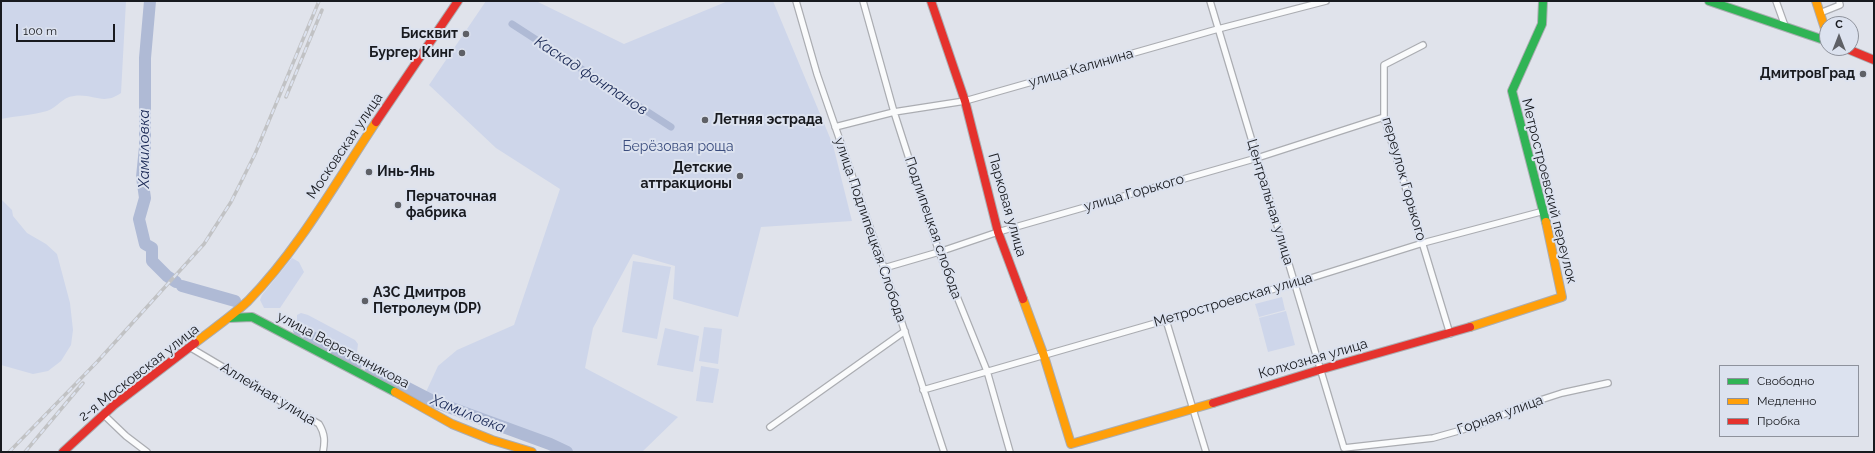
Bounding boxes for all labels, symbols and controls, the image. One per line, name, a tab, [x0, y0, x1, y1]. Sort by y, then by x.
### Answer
scale bar	[18, 16, 117, 42]
north arrow	[1819, 16, 1859, 56]
text: С	[1835, 18, 1843, 31]
text: 100 m	[23, 24, 57, 38]
place label: Бисквит	[401, 26, 458, 42]
marker: Бисквит	[461, 29, 471, 39]
water label: Каскад фонтанов	[531, 33, 651, 119]
place label: Бургер Кинг	[369, 45, 454, 61]
street label: улица Калинина	[1027, 45, 1135, 91]
marker: Бургер Кинг	[457, 48, 467, 58]
place label: ДмитровГрад	[1760, 66, 1855, 82]
marker: ДмитровГрад	[1858, 69, 1868, 79]
street label: Московская улица	[303, 90, 387, 202]
street label: Метростроевский переулок	[1518, 97, 1580, 285]
water label: Хамиловка	[135, 110, 153, 188]
place label: Летняя эстрада	[713, 112, 823, 128]
marker: Летняя эстрада	[700, 115, 710, 125]
street label: переулок Горького	[1378, 115, 1430, 243]
street label: улица Подлипецкая Слобода	[830, 135, 910, 325]
street label: Центральная улица	[1243, 137, 1297, 267]
park label: Берёзовая роща	[622, 139, 734, 155]
street label: Парковая улица	[984, 151, 1030, 259]
street label: Подлипецкая слобода	[901, 155, 965, 301]
place label: Детские аттракционы	[641, 160, 732, 192]
place label: Инь-Янь	[377, 164, 435, 180]
marker: Инь-Янь	[364, 167, 374, 177]
marker: Детские аттракционы	[735, 171, 745, 181]
street label: улица Горького	[1082, 171, 1186, 215]
place label: Перчаточная фабрика	[406, 189, 497, 222]
marker: Перчаточная фабрика	[393, 200, 403, 210]
street label: Метростроевская улица	[1152, 269, 1314, 331]
place label: АЗС Дмитров Петролеум (DP)	[373, 285, 481, 318]
marker: АЗС Дмитров Петролеум (DP)	[360, 296, 370, 306]
street label: улица Веретенникова	[274, 308, 412, 392]
street label: 2-я Московская улица	[76, 321, 202, 425]
street label: Колхозная улица	[1256, 335, 1370, 383]
street label: Аллейная улица	[217, 359, 319, 429]
legend	[1719, 365, 1859, 437]
text: Свободно	[1757, 374, 1814, 388]
water label: Хамиловка	[428, 391, 508, 437]
street label: Горная улица	[1455, 392, 1545, 438]
text: Медленно	[1757, 394, 1816, 408]
text: Пробка	[1757, 414, 1800, 428]

